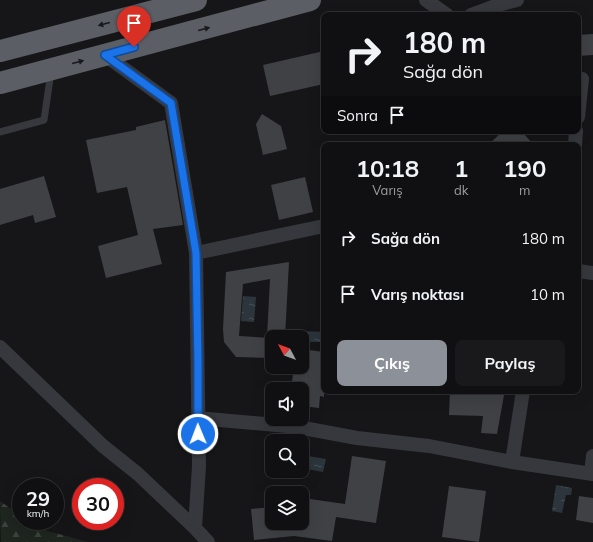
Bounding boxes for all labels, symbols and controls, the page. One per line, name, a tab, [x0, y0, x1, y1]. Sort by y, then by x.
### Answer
pin	[117, 6, 151, 47]
icon: arrive	[123, 12, 145, 34]
one-way arrow	[98, 21, 110, 27]
one-way arrow	[198, 25, 210, 31]
text: 180 m	[403, 25, 486, 60]
icon: right	[337, 28, 389, 80]
one-way arrow	[72, 59, 85, 65]
text: Sağa dön	[403, 60, 483, 83]
icon: arrive	[386, 104, 408, 126]
text: Sonra	[337, 106, 378, 125]
text: 10:18	[356, 153, 419, 183]
text: 1	[454, 153, 468, 183]
text: 190	[503, 153, 546, 183]
text: Varış	[372, 182, 403, 198]
text: dk	[454, 182, 468, 198]
text: m	[519, 182, 530, 198]
icon: right	[337, 227, 359, 249]
text: Sağa dön	[371, 229, 440, 248]
text: 180 m	[521, 229, 565, 248]
icon: arrive	[337, 283, 359, 305]
text: Varış noktası	[371, 285, 464, 304]
text: 10 m	[530, 285, 565, 304]
north arrow	[265, 330, 309, 374]
map controls	[265, 330, 309, 530]
button: Çıkış	[337, 340, 447, 386]
button: Paylaş	[455, 340, 565, 386]
button: sound	[265, 382, 309, 426]
position arrow	[177, 413, 219, 455]
button: search	[265, 434, 309, 478]
speed limit sign: 30	[72, 478, 124, 530]
text: 29	[26, 486, 50, 511]
button: layers	[265, 486, 309, 530]
text: km/h	[27, 507, 49, 520]

